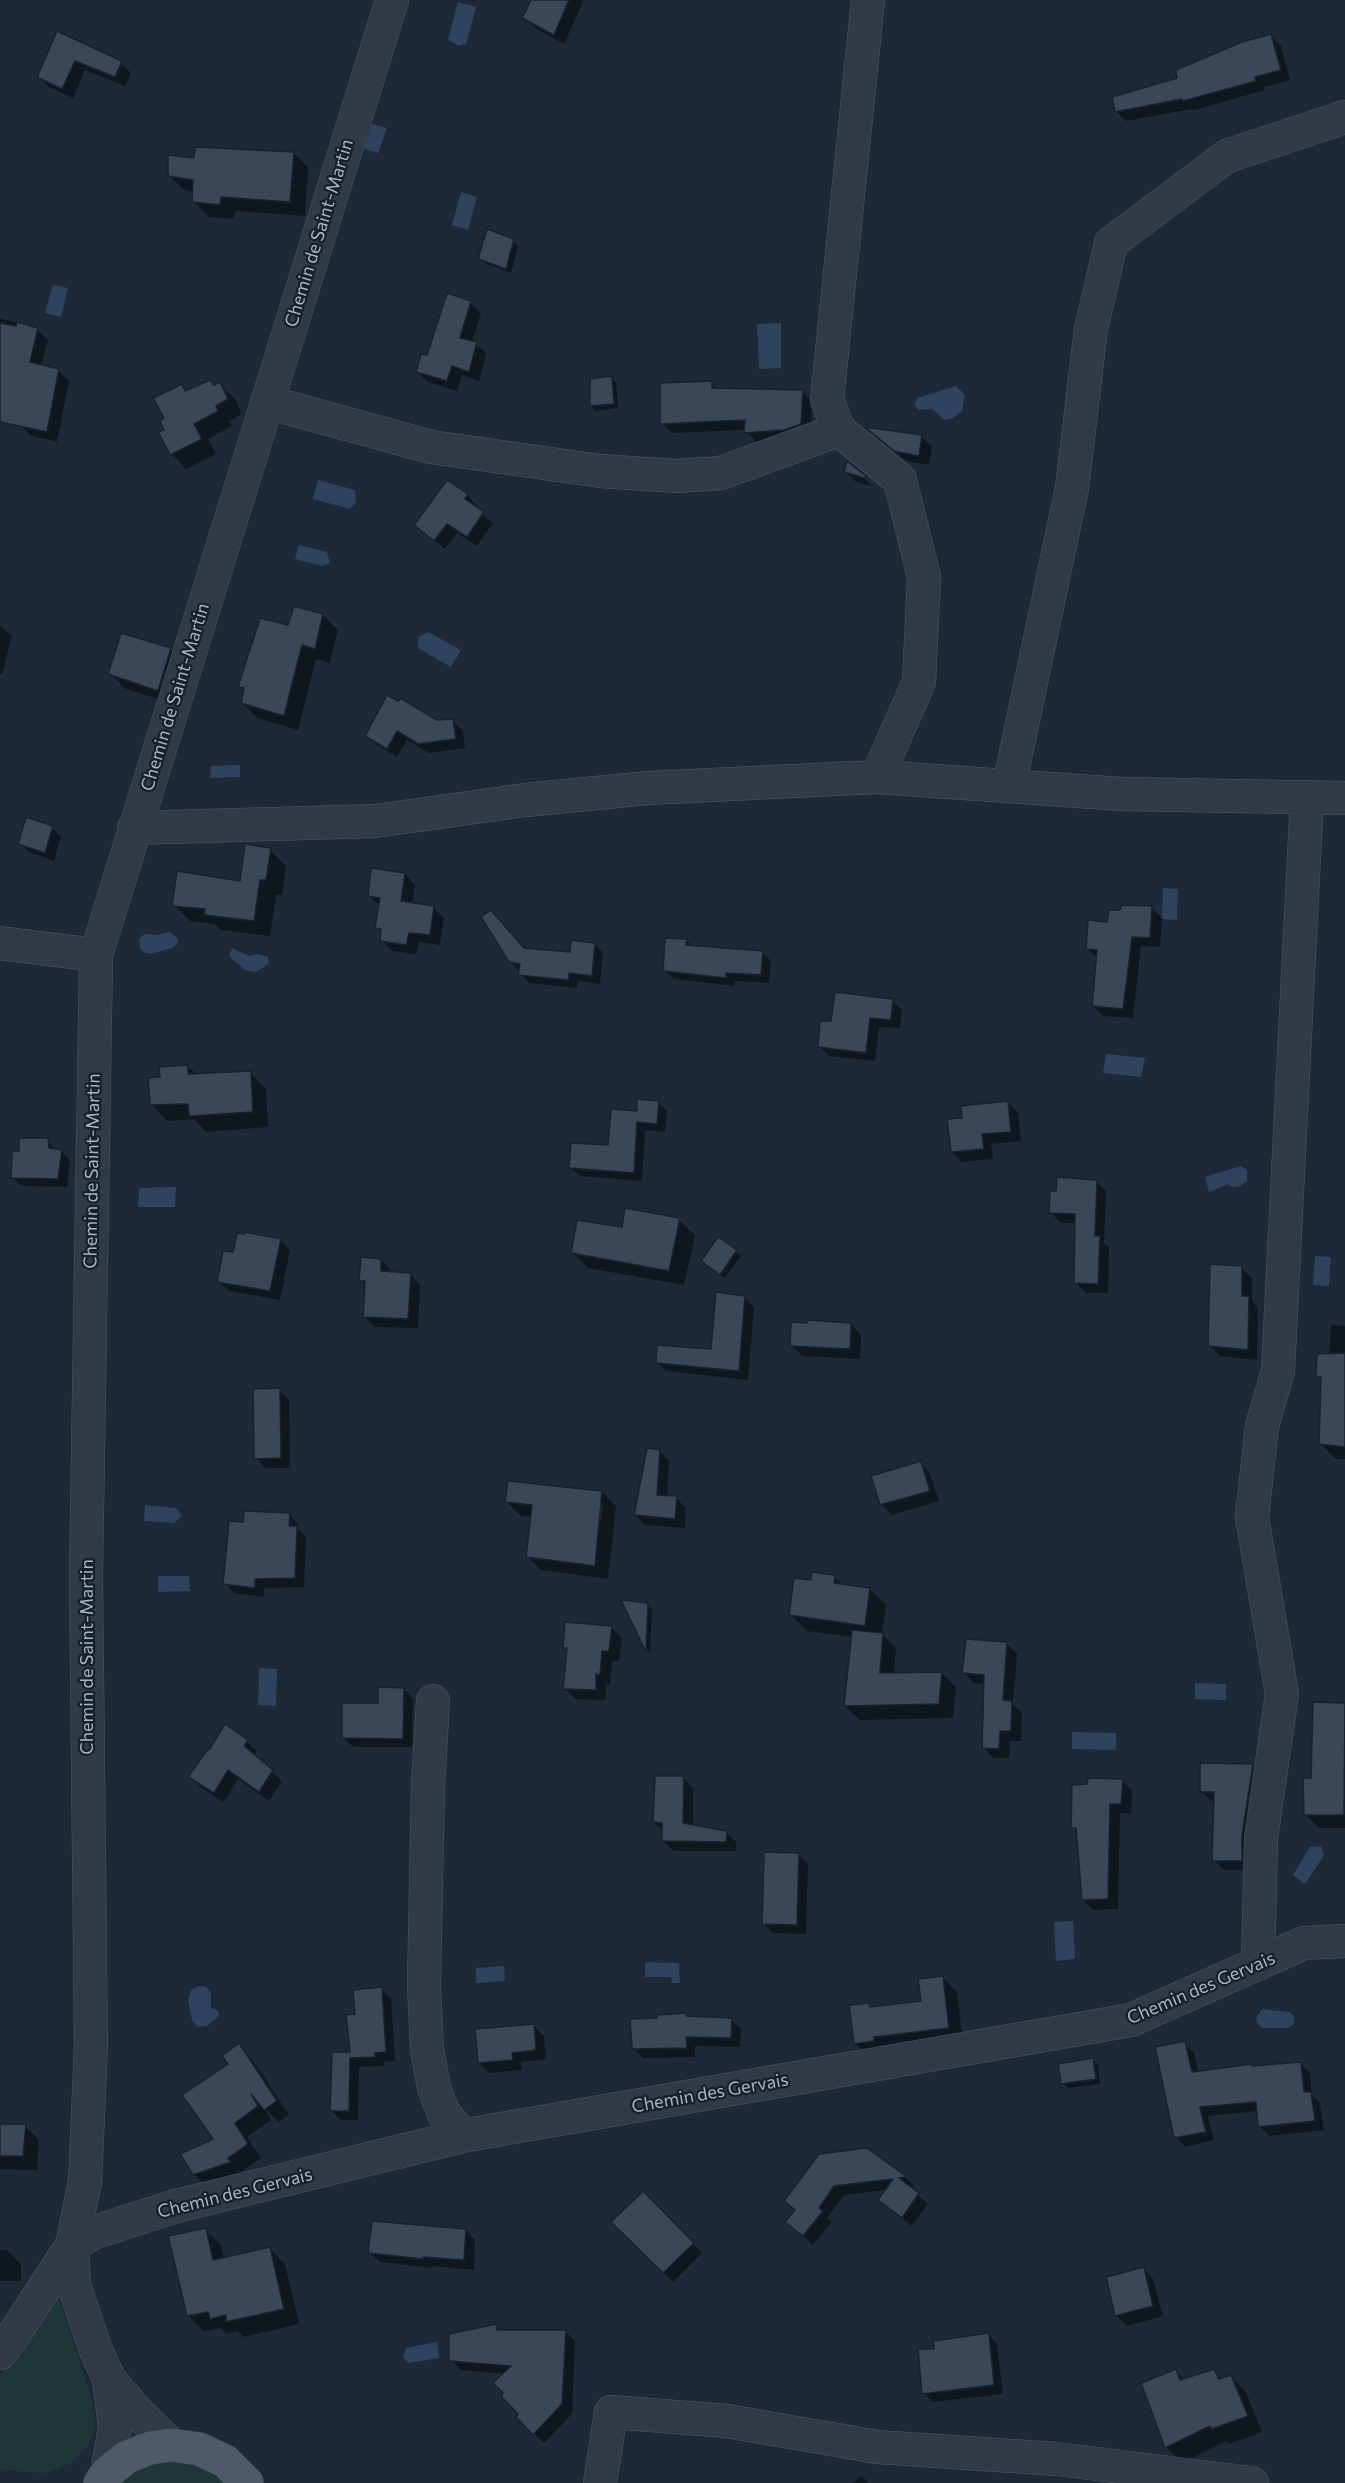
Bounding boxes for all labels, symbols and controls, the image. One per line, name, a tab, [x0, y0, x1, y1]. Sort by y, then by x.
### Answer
street label: Chemin de Saint-Martin	[280, 136, 358, 330]
street label: Chemin de Saint-Martin	[136, 600, 214, 794]
street label: Chemin de Saint-Martin	[79, 1073, 105, 1269]
street label: Chemin de Saint-Martin	[76, 1559, 98, 1755]
street label: Chemin des Gervais	[1124, 1947, 1278, 2029]
street label: Chemin des Gervais	[630, 2069, 790, 2117]
street label: Chemin des Gervais	[155, 2163, 315, 2223]

